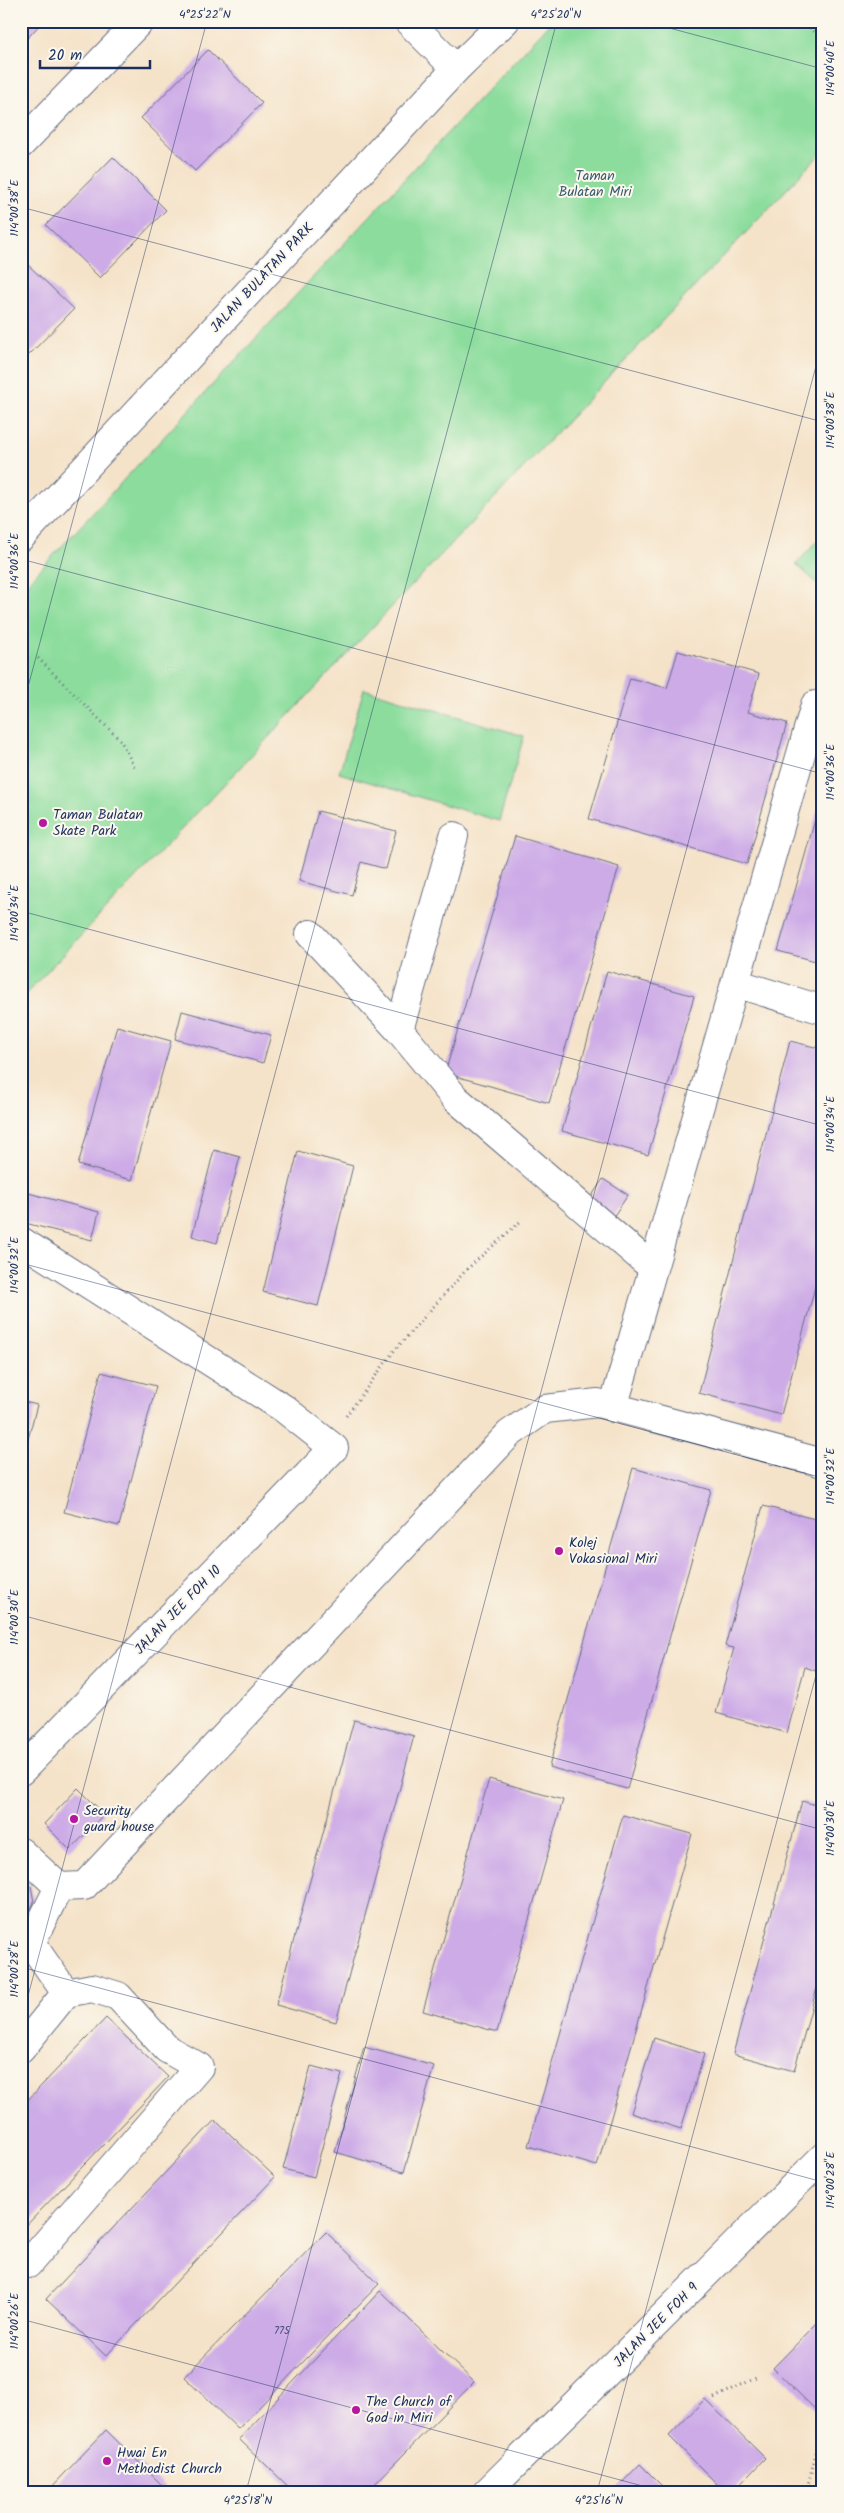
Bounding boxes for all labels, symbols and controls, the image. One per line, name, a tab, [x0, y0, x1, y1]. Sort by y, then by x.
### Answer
text: 4°25'22"N	[179, 5, 231, 24]
text: 4°25'20"N	[531, 5, 581, 24]
scale bar	[40, 38, 150, 70]
text: 114°00'40"E	[821, 39, 840, 96]
text: 20 m	[48, 44, 82, 68]
park label: Taman Bulatan Miri	[558, 165, 632, 203]
text: 114°00'38"E	[5, 179, 24, 237]
street label: JALAN BULATAN PARK	[205, 218, 319, 338]
text: 114°00'38"E	[821, 391, 840, 449]
text: 114°00'36"E	[5, 532, 24, 589]
text: 114°00'36"E	[821, 743, 840, 800]
place label: Taman Bulatan Skate Park	[53, 804, 143, 842]
marker: Taman Bulatan Skate Park	[37, 817, 49, 829]
text: 114°00'34"E	[5, 884, 24, 941]
text: 114°00'34"E	[821, 1095, 840, 1152]
text: 114°00'32"E	[5, 1236, 24, 1293]
text: 114°00'32"E	[821, 1447, 840, 1504]
place label: Kolej Vokasional Miri	[569, 1532, 658, 1570]
marker: Kolej Vokasional Miri	[553, 1545, 565, 1557]
street label: JALAN JEE FOH 10	[129, 1560, 227, 1660]
text: 114°00'30"E	[5, 1588, 24, 1645]
text: 114°00'30"E	[821, 1799, 840, 1856]
place label: Security guard house	[83, 1800, 155, 1838]
marker: Security guard house	[68, 1813, 80, 1825]
text: 114°00'28"E	[5, 1939, 24, 1998]
text: 114°00'28"E	[821, 2150, 840, 2209]
street label: JALAN JEE FOH 9	[608, 2277, 704, 2373]
text: 114°00'26"E	[5, 2292, 24, 2349]
house number: 775	[274, 2322, 291, 2340]
place label: The Church of God in Miri	[366, 2391, 453, 2429]
marker: The Church of God in Miri	[350, 2404, 362, 2416]
place label: Hwai En Methodist Church	[117, 2442, 222, 2480]
marker: Hwai En Methodist Church	[101, 2455, 113, 2467]
text: 4°25'18"N	[224, 2491, 272, 2510]
text: 4°25'16"N	[575, 2491, 623, 2510]

